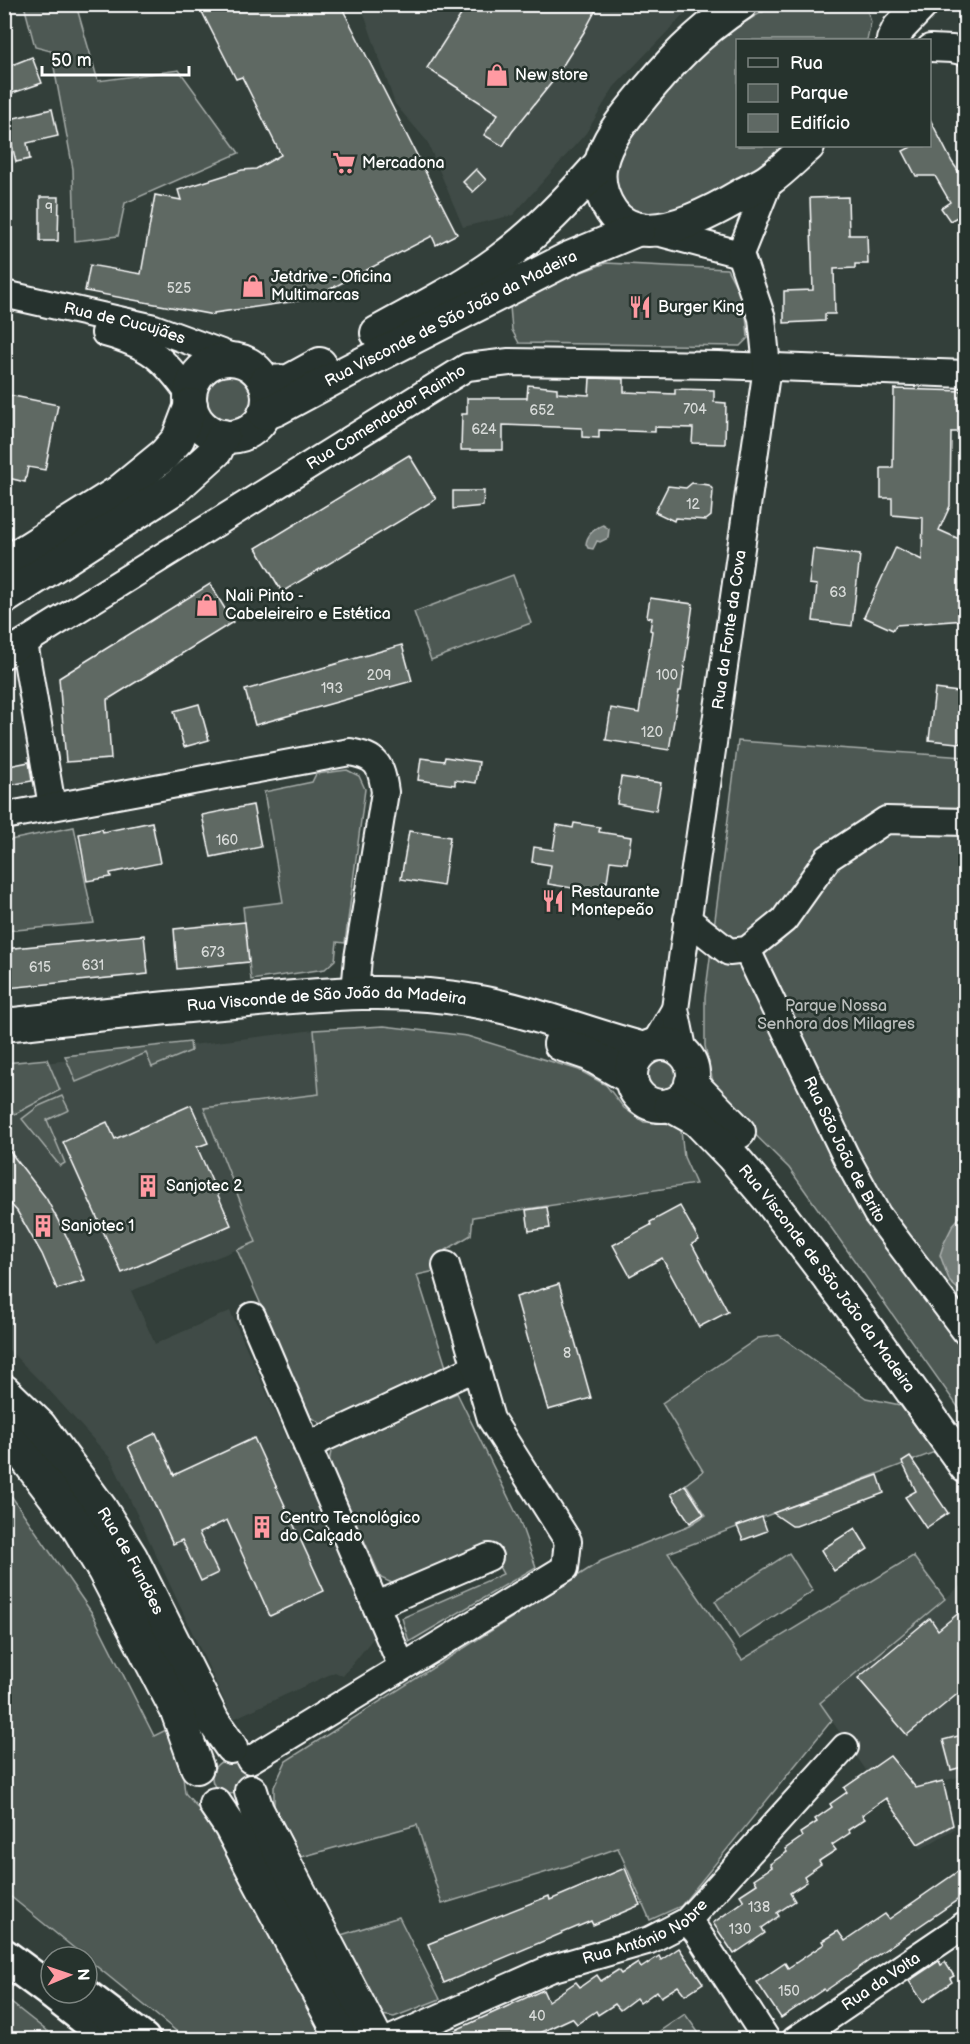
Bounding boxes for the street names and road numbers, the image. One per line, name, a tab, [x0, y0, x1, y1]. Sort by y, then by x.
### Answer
street label: Rua Visconde de São João da Madeira	[322, 246, 580, 391]
street label: Rua de Cucujães	[62, 298, 188, 348]
street label: Rua Comendador Rainho	[303, 361, 469, 474]
street label: Rua da Fonte da Cova	[708, 549, 750, 711]
street label: Rua Visconde de São João da Madeira	[186, 983, 468, 1016]
street label: Rua São João de Brito	[799, 1073, 890, 1226]
street label: Rua Visconde de São João da Madeira	[734, 1161, 919, 1396]
street label: Rua de Fundões	[93, 1504, 168, 1618]
street label: Rua António Nobre	[580, 1895, 712, 1969]
street label: Rua da Volta	[838, 1948, 924, 2015]

